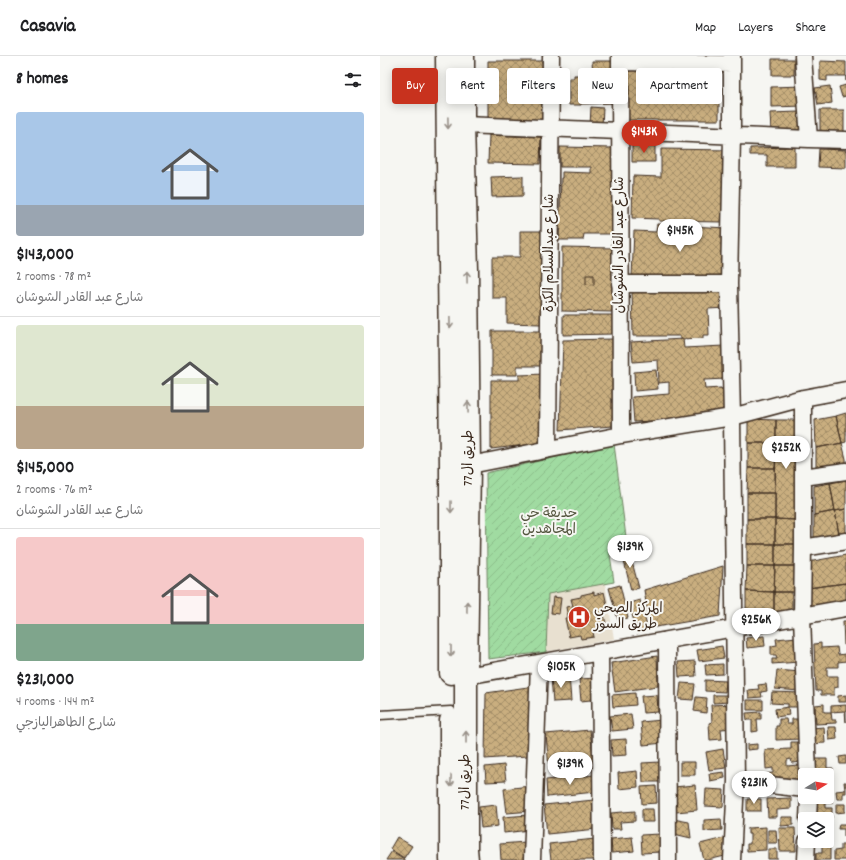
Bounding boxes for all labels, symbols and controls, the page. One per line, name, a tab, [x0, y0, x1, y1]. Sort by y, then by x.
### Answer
text: Casavia	[20, 14, 76, 41]
text: Map	[695, 18, 716, 38]
text: Layers	[738, 18, 773, 38]
text: Share	[795, 18, 826, 38]
text: 8 homes	[16, 68, 68, 92]
chip: Buy	[392, 68, 438, 104]
chip: Rent	[446, 68, 499, 104]
chip: Filters	[507, 68, 570, 104]
chip: New	[578, 68, 628, 104]
chip: Apartment	[636, 68, 722, 104]
icon: filters	[342, 69, 364, 91]
one-way arrow	[444, 116, 452, 129]
pin: $143K	[616, 120, 672, 154]
text: $143K	[631, 123, 657, 142]
icon: home	[154, 138, 226, 210]
street label: شارع عبد القادر الشوشان	[610, 176, 630, 314]
street label: شارع عبدالسلام الكزة	[540, 194, 560, 312]
pin: $145K	[652, 219, 708, 253]
text: $145K	[667, 222, 693, 241]
text: $143,000	[16, 244, 74, 268]
text: 2 rooms · 78 m²	[16, 268, 91, 287]
one-way arrow	[463, 271, 471, 284]
text: شارع عبد القادر الشوشان	[16, 289, 143, 308]
one-way arrow	[446, 316, 454, 329]
icon: home	[154, 351, 226, 423]
one-way arrow	[464, 401, 472, 414]
street label: طريق ال77	[459, 430, 479, 486]
pin: $252K	[758, 436, 814, 470]
text: $252K	[771, 439, 801, 458]
text: $145,000	[16, 457, 74, 481]
text: 2 rooms · 76 m²	[16, 481, 92, 500]
one-way arrow	[447, 500, 455, 513]
text: شارع عبد القادر الشوشان	[16, 502, 143, 521]
park label: حديقة حي المجاهدين	[521, 504, 577, 540]
pin: $139K	[602, 535, 658, 569]
text: $139K	[616, 538, 644, 557]
icon: home	[154, 563, 226, 635]
place label: المركز الصحي طريق السور	[593, 599, 663, 635]
one-way arrow	[463, 601, 471, 614]
hospital icon: المركز الصحي طريق السور	[566, 604, 592, 630]
pin: $256K	[728, 608, 784, 642]
text: $256K	[741, 611, 771, 630]
one-way arrow	[447, 644, 455, 657]
pin: $105K	[533, 655, 589, 689]
text: $105K	[547, 658, 575, 677]
text: $231,000	[16, 669, 74, 693]
text: 4 rooms · 144 m²	[16, 693, 94, 712]
text: شارع الطاهراليازجي	[16, 714, 116, 733]
one-way arrow	[462, 731, 470, 744]
pin: $139K	[542, 752, 598, 786]
street label: طريق ال77	[456, 754, 476, 810]
text: $139K	[556, 755, 584, 774]
north arrow	[798, 768, 834, 804]
map controls	[798, 768, 834, 848]
pin: $231K	[726, 771, 782, 805]
one-way arrow	[447, 774, 455, 787]
text: $231K	[741, 774, 767, 793]
button: layers	[798, 812, 834, 848]

